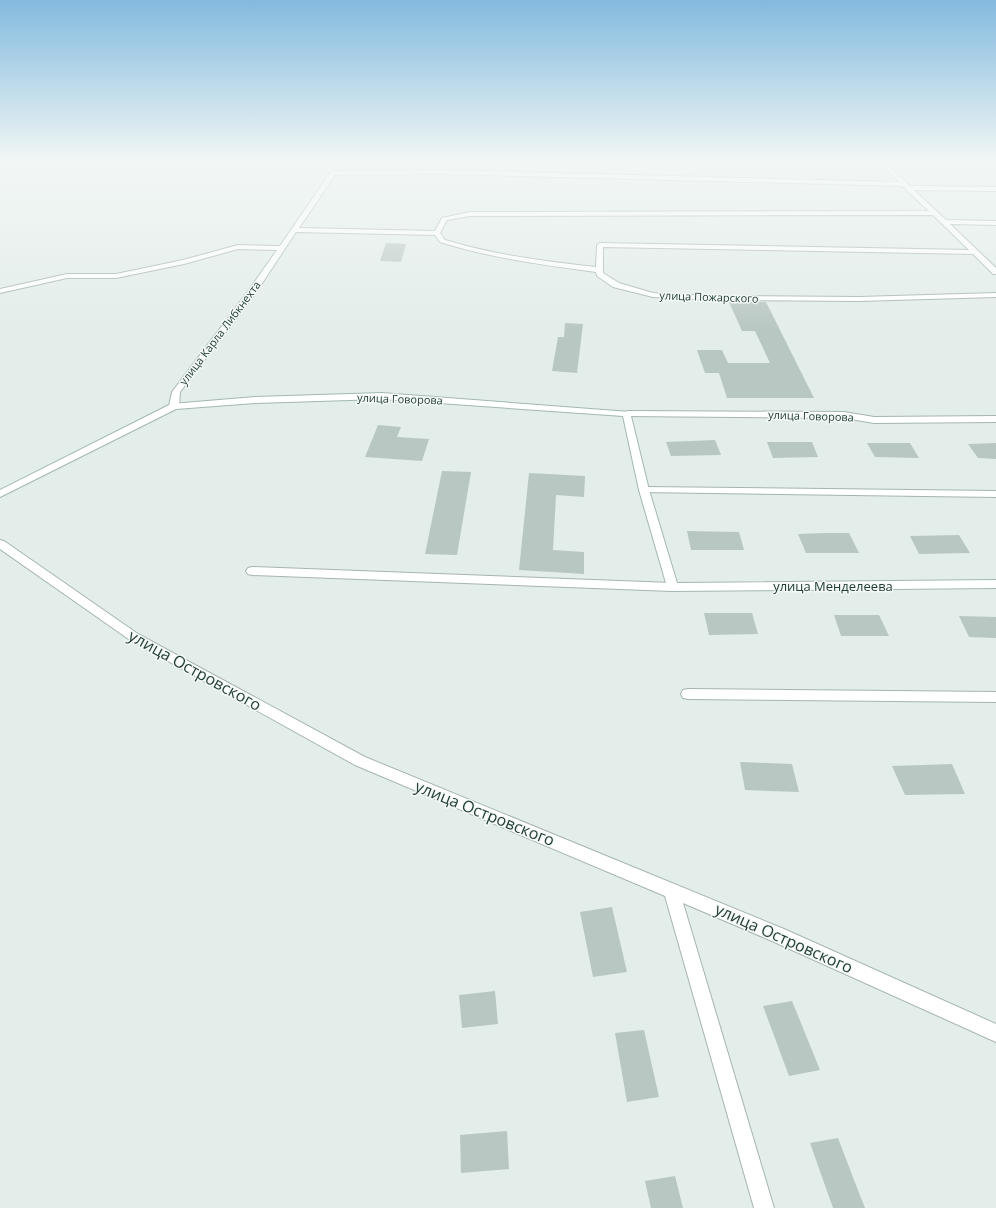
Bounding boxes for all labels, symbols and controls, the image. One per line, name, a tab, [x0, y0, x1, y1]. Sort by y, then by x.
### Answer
street label: улица Карла Либкнехта	[176, 278, 264, 388]
street label: улица Пожарского	[659, 287, 759, 306]
street label: улица Говорова	[357, 390, 443, 407]
street label: улица Говорова	[768, 407, 854, 424]
street label: улица Менделеева	[773, 577, 893, 595]
street label: улица Островского	[125, 624, 265, 716]
street label: улица Островского	[412, 775, 558, 851]
street label: улица Островского	[712, 898, 856, 978]

